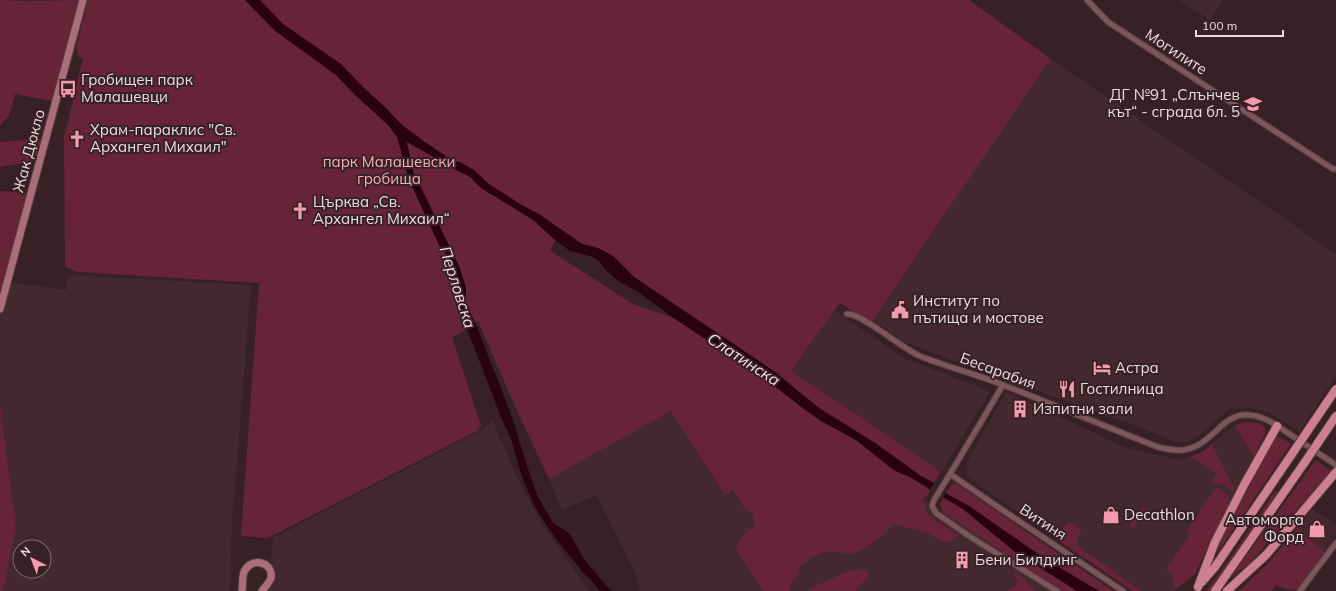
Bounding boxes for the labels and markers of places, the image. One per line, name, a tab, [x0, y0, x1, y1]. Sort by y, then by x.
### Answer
place label: Гробищен парк Малашевци	[81, 70, 194, 106]
bus stop icon: Гробищен парк Малашевци	[58, 79, 78, 99]
place label: ДГ №91 „Слънчев кът“ - сграда бл. 5	[1107, 85, 1240, 121]
school or university icon: ДГ №91 „Слънчев кът“ - сграда бл. 5	[1243, 94, 1263, 114]
place label: Храм-параклис "Св. Архангел Михаил"	[90, 120, 236, 156]
church icon: Храм-параклис "Св. Архангел Михаил"	[67, 129, 87, 149]
place label: Църква „Св. Архангел Михаил“	[313, 192, 450, 228]
church icon: Църква „Св. Архангел Михаил“	[290, 201, 310, 221]
place label: Институт по пътища и мостове	[913, 291, 1044, 327]
public building icon: Институт по пътища и мостове	[890, 300, 910, 320]
hotel icon: Астра	[1092, 358, 1112, 378]
place label: Астра	[1115, 358, 1159, 377]
restaurant icon: Гостилница	[1057, 379, 1077, 399]
place label: Гостилница	[1080, 379, 1164, 398]
building icon: Изпитни зали	[1010, 399, 1030, 419]
place label: Изпитни зали	[1033, 399, 1133, 418]
shop icon: Decathlon	[1101, 505, 1121, 525]
place label: Decathlon	[1124, 505, 1195, 524]
place label: Автоморга Форд	[1225, 510, 1304, 546]
shop icon: Автоморга Форд	[1307, 519, 1327, 539]
building icon: Бени Билдинг	[952, 550, 972, 570]
place label: Бени Билдинг	[975, 550, 1077, 569]

